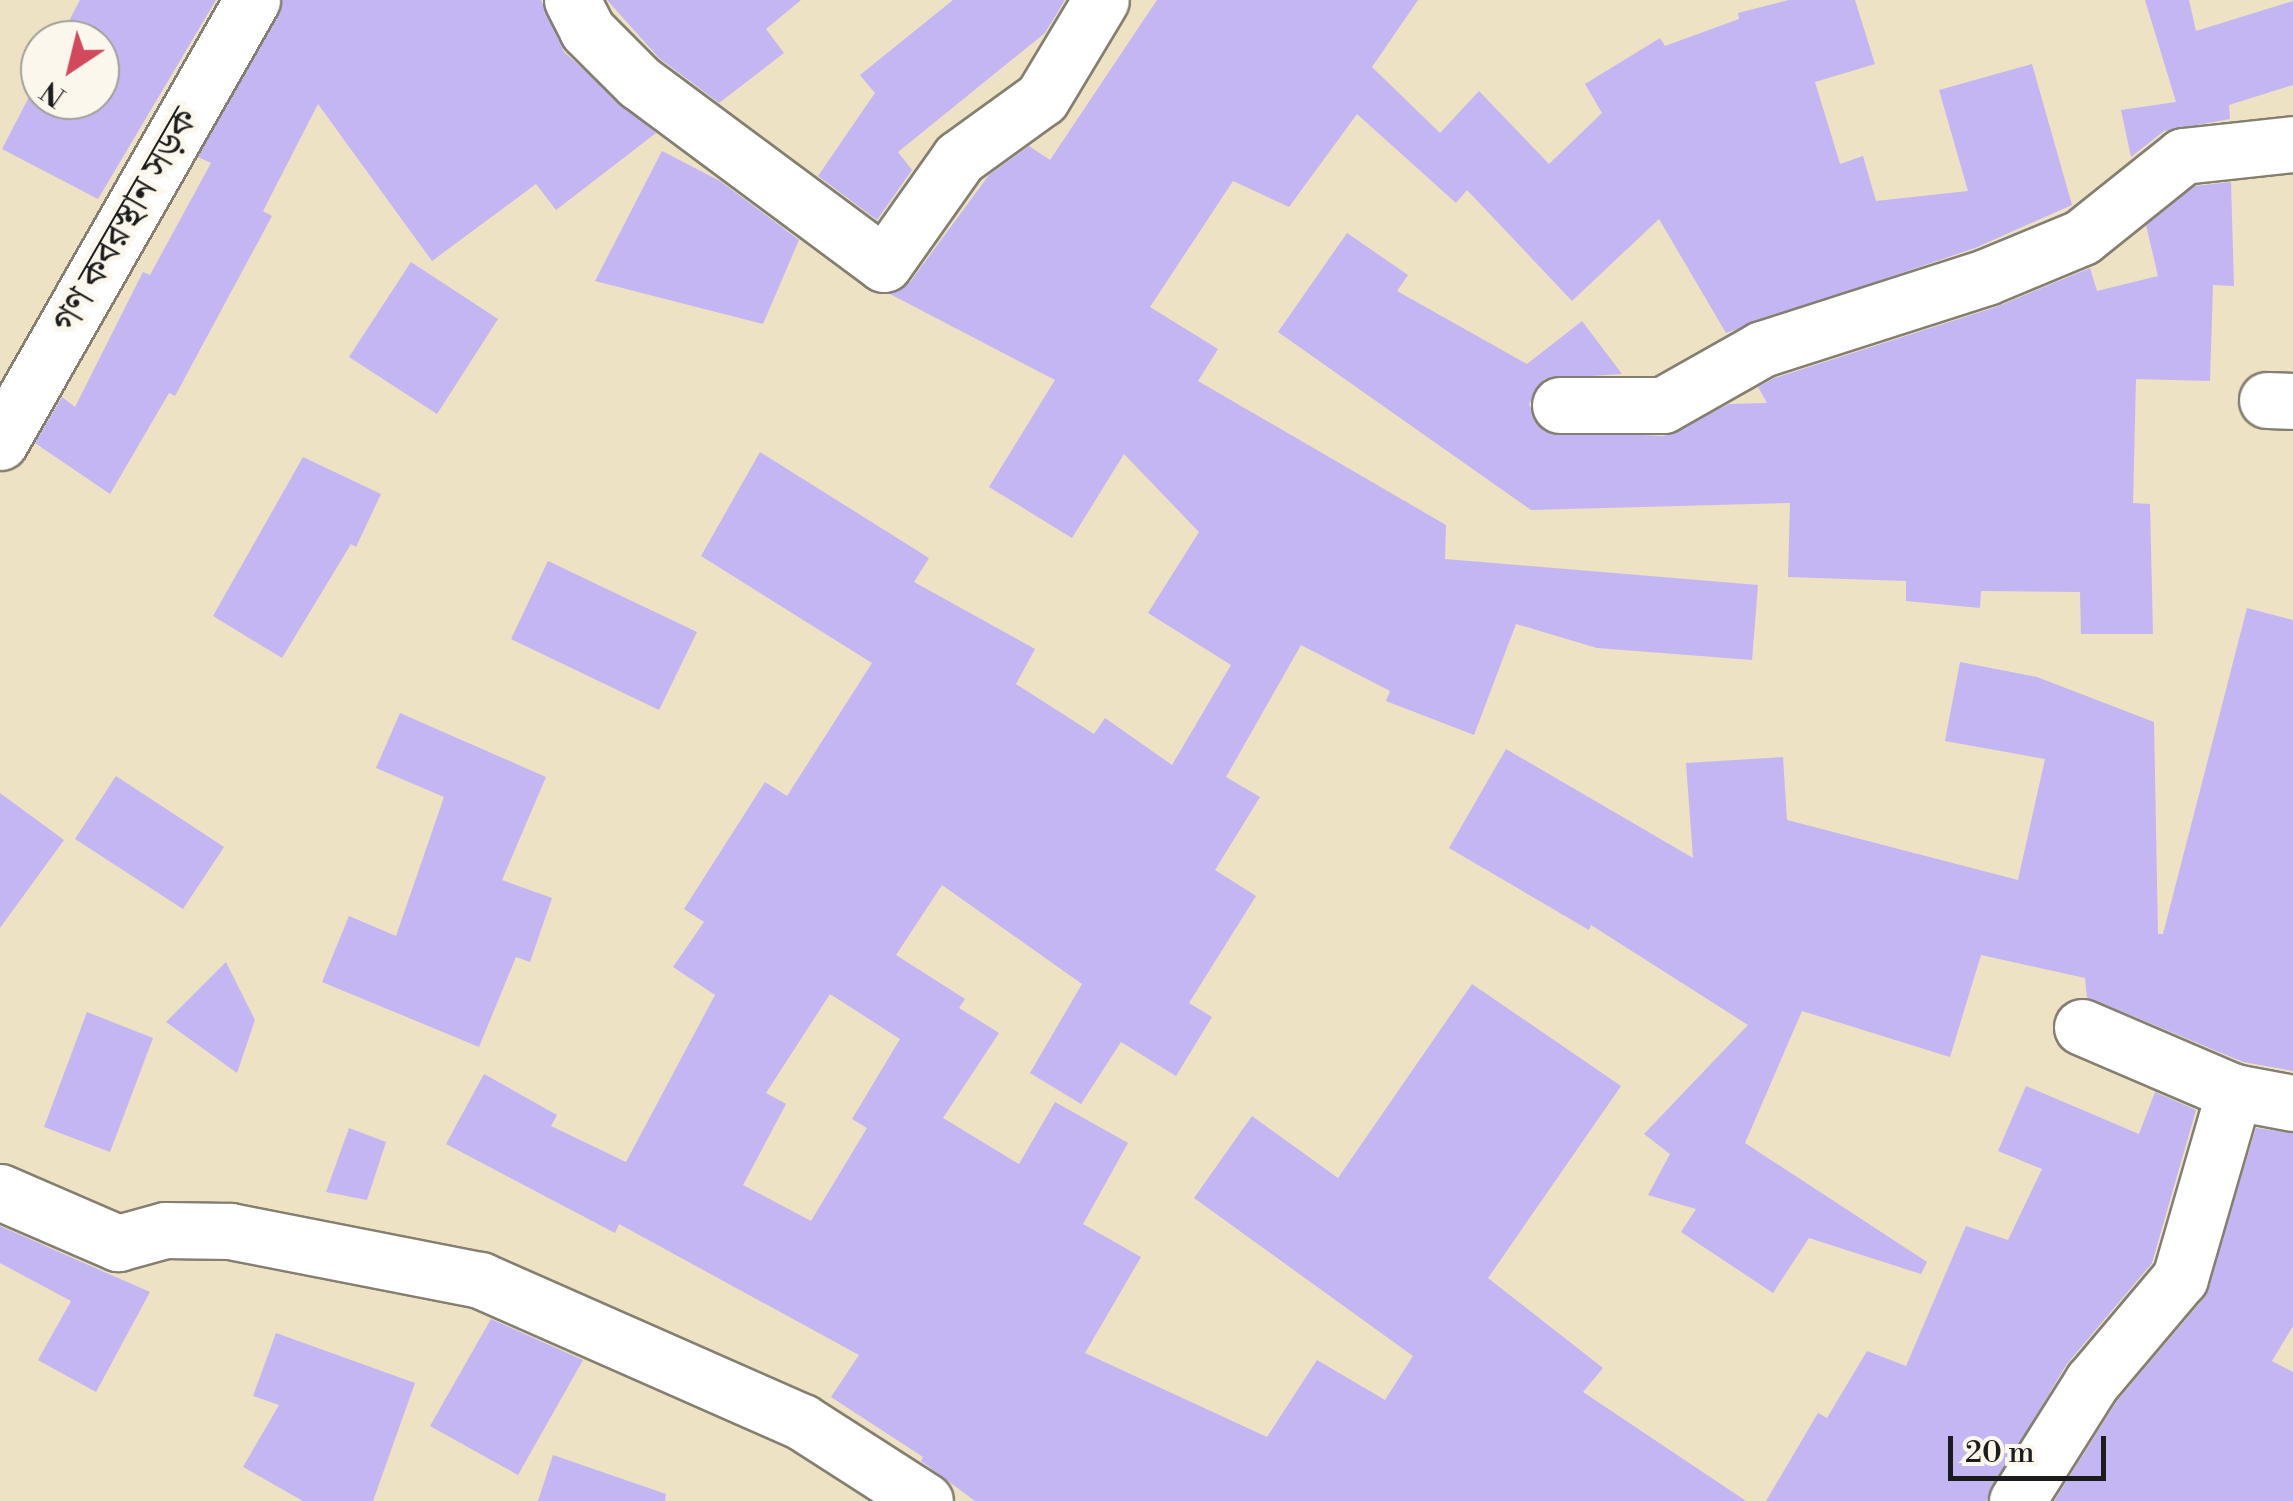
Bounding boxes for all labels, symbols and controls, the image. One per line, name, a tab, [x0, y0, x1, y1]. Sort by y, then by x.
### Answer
north arrow	[20, 20, 120, 120]
text: N	[35, 73, 73, 114]
street label: গণ কবরস্থান সড়ক	[43, 100, 209, 342]
scale bar	[1953, 1416, 2110, 1478]
text: 20 m	[1965, 1434, 2034, 1472]

